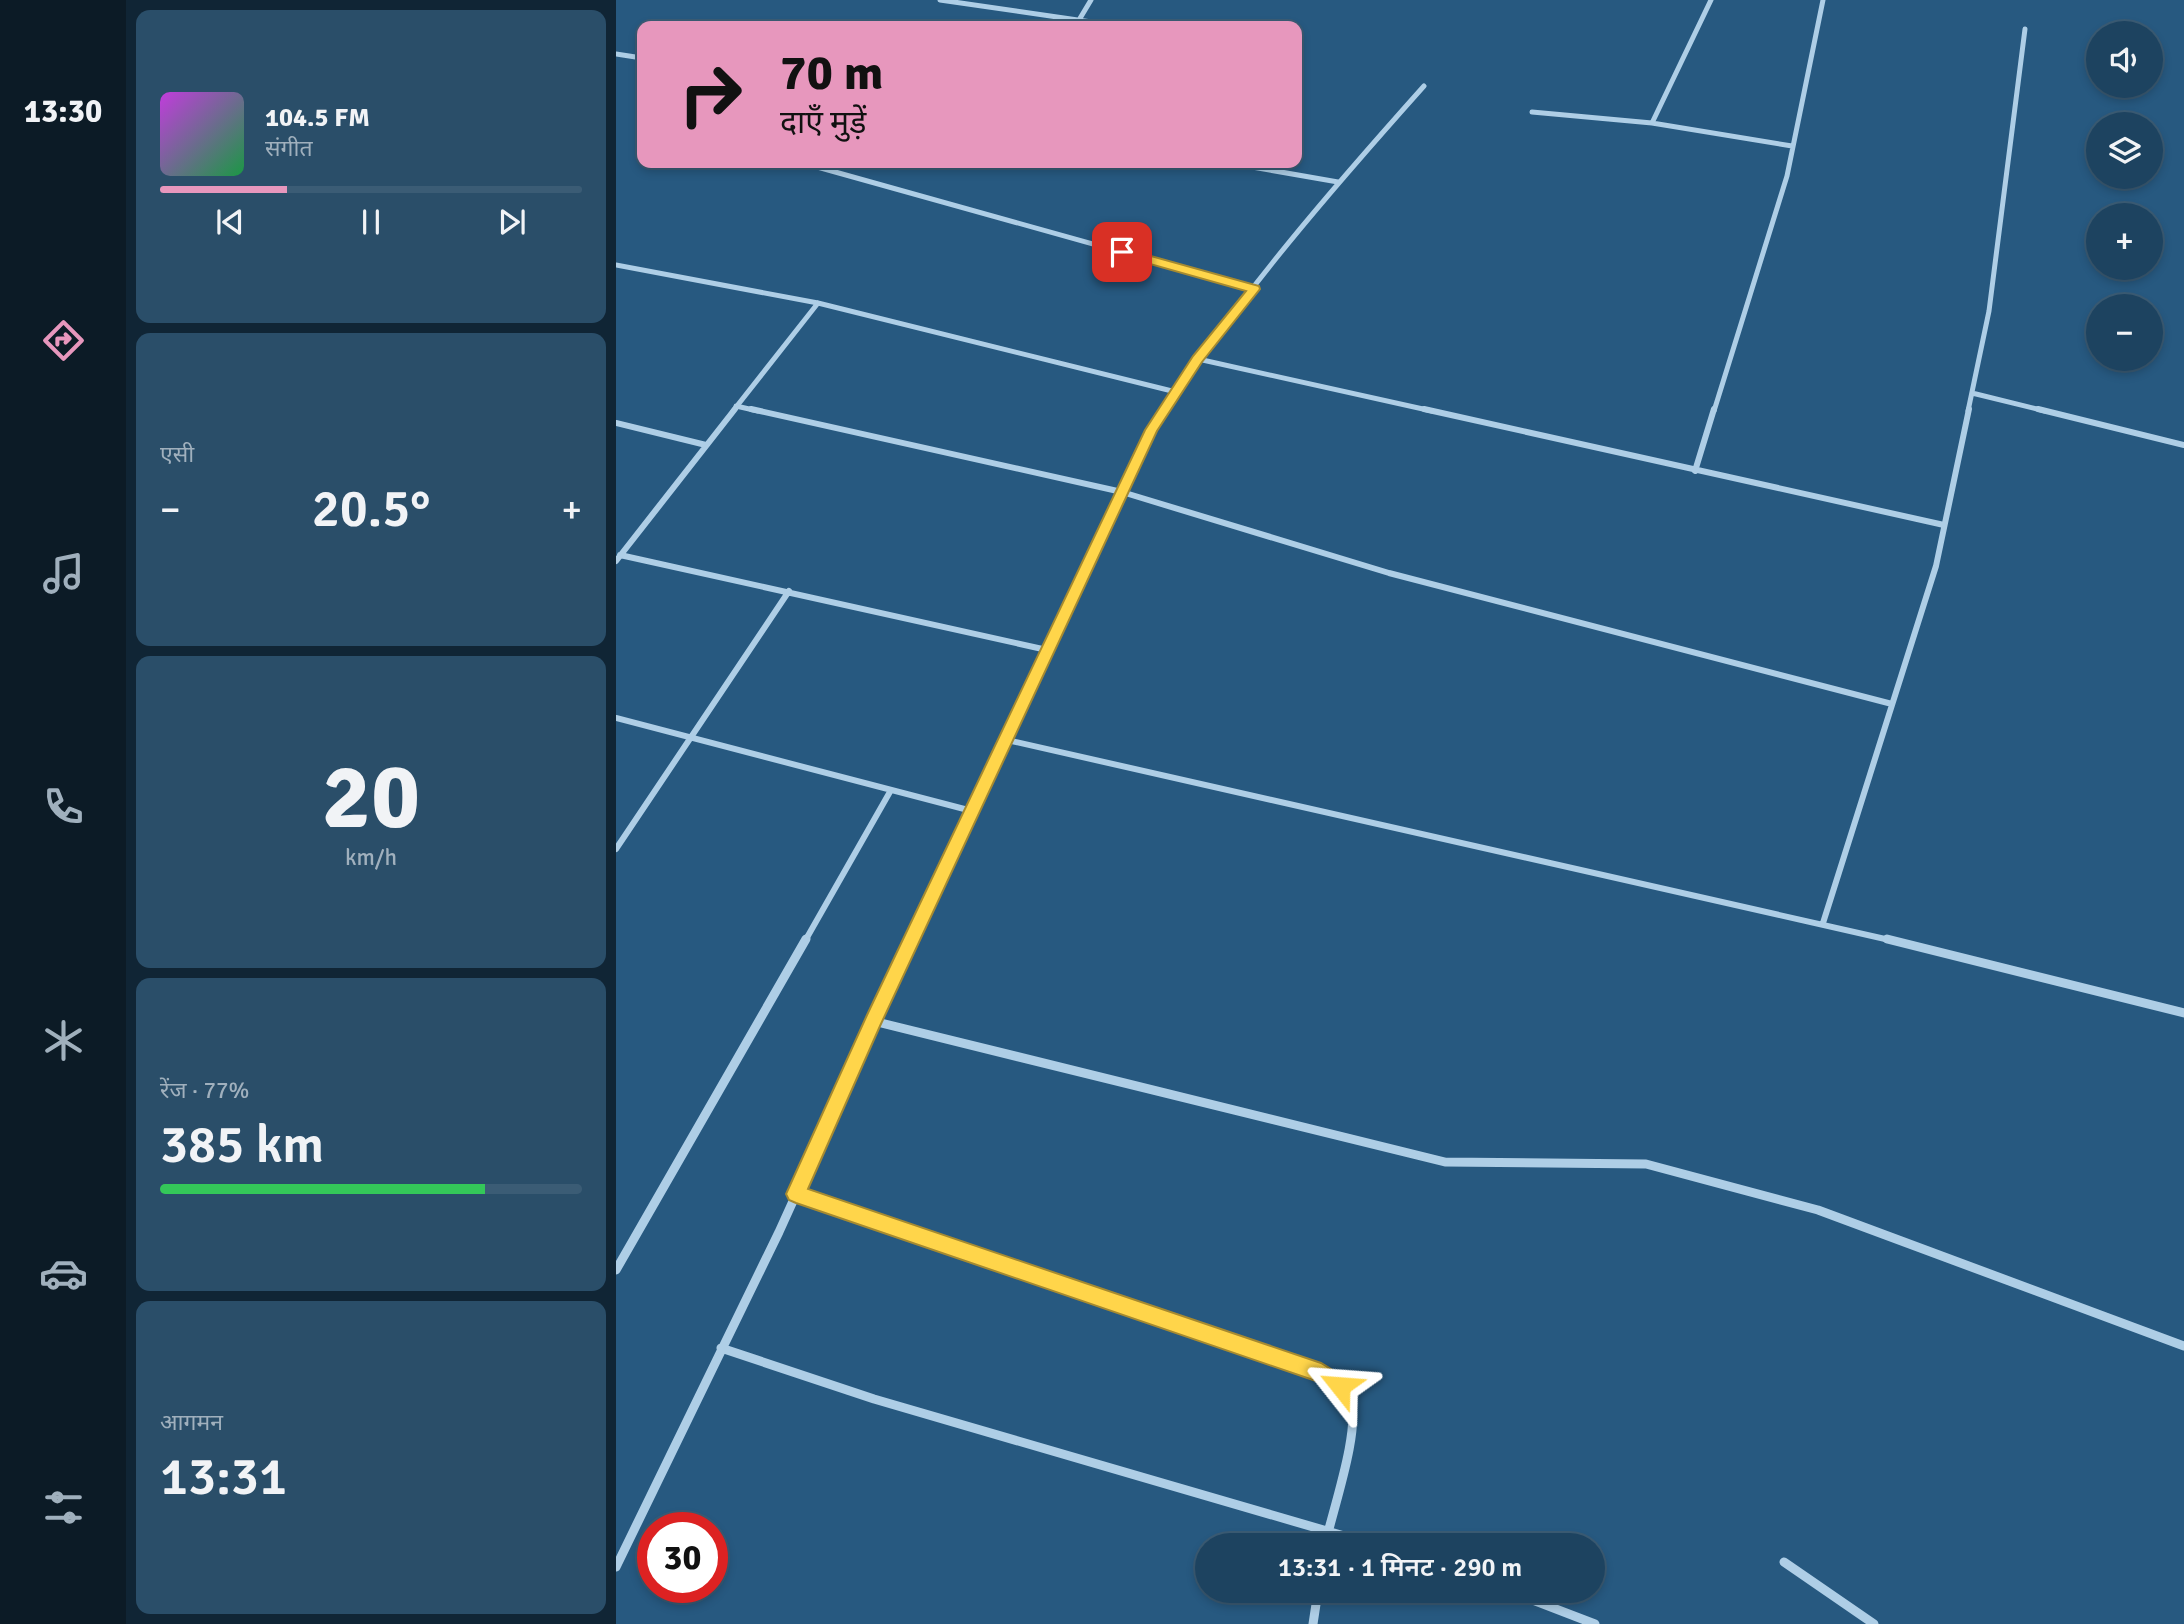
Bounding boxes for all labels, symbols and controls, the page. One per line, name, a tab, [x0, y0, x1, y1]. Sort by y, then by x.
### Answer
map controls	[2086, 21, 2163, 371]
button: sound	[2086, 21, 2163, 98]
text: 70 m	[780, 43, 883, 103]
icon: right	[665, 49, 756, 140]
text: 13:30	[24, 92, 102, 131]
text: 104.5 FM	[265, 102, 370, 134]
text: दाएँ मुड़ें	[780, 103, 866, 142]
button: layers	[2086, 112, 2163, 189]
text: संगीत	[265, 134, 313, 163]
icon: previous	[211, 203, 249, 241]
icon: pause	[352, 203, 390, 241]
icon: next	[493, 203, 531, 241]
button: +	[2086, 203, 2163, 280]
pin	[1092, 222, 1152, 282]
icon: arrive	[1103, 233, 1141, 271]
button: −	[2086, 294, 2163, 371]
icon: directions	[39, 316, 88, 365]
text: एसी	[160, 440, 194, 469]
text: 20.5°	[312, 477, 430, 541]
text: −	[160, 486, 181, 533]
text: +	[561, 486, 582, 533]
icon: music	[39, 549, 88, 598]
text: 20	[322, 741, 420, 854]
icon: phone	[39, 782, 88, 831]
text: km/h	[345, 843, 397, 872]
icon: climate	[39, 1016, 88, 1065]
text: रेंज · 77%	[160, 1076, 249, 1105]
text: 385 km	[160, 1113, 324, 1177]
icon: car	[39, 1249, 88, 1298]
position arrow	[1303, 1349, 1377, 1423]
text: आगमन	[160, 1408, 223, 1437]
text: 13:31	[160, 1445, 287, 1509]
icon: filters	[39, 1483, 88, 1532]
speed limit sign: 30	[637, 1512, 728, 1603]
text: 13:31 · 1 मिनट · 290 m	[1278, 1552, 1522, 1584]

